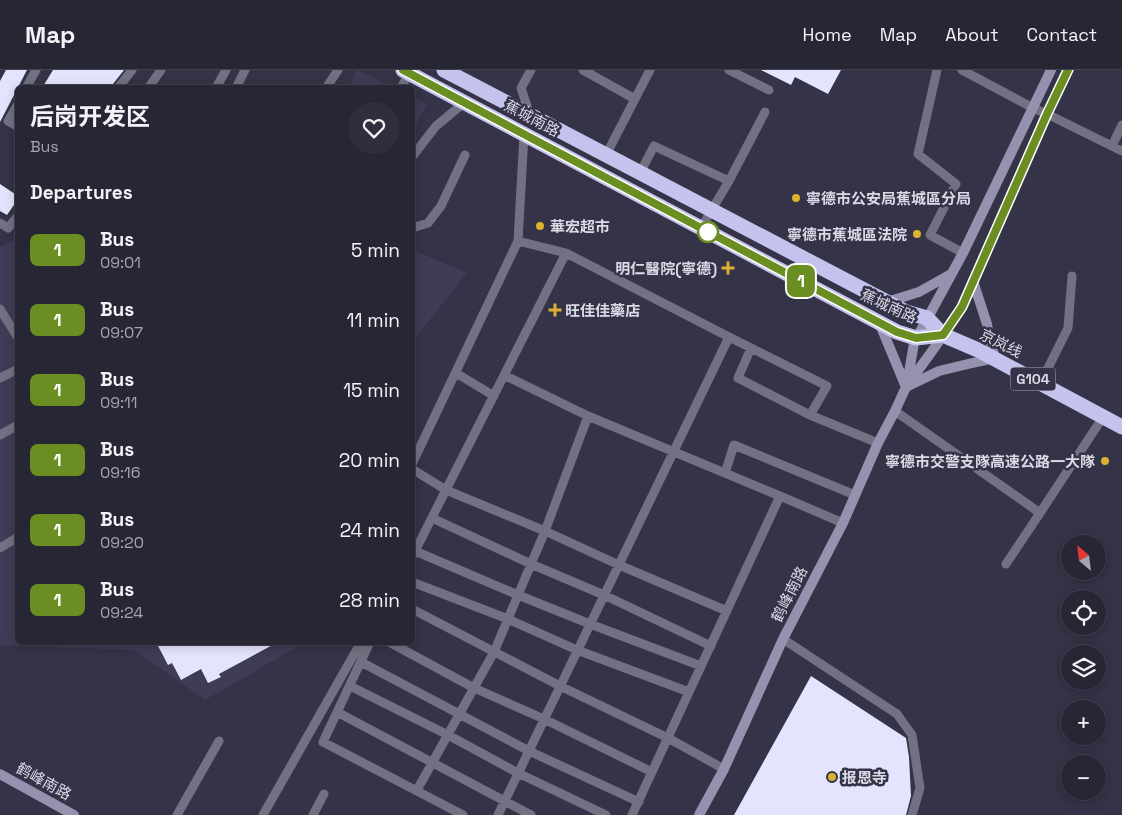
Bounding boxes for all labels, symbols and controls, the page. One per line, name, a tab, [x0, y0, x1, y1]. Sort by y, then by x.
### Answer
text: Map	[25, 19, 75, 50]
text: Home	[803, 23, 852, 46]
text: Map	[880, 23, 917, 46]
text: About	[945, 23, 999, 46]
text: Contact	[1027, 23, 1097, 46]
street label: 蕉城南路	[501, 96, 563, 140]
text: 后岗开发区	[30, 101, 150, 132]
button: heart	[348, 102, 400, 154]
text: Bus	[30, 136, 59, 157]
text: Departures	[30, 180, 133, 205]
place label: 寧德市公安局蕉城區分局	[806, 189, 971, 208]
marker: 寧德市公安局蕉城區分局	[790, 192, 802, 204]
place label: 華宏超市	[550, 217, 610, 236]
marker: 華宏超市	[534, 220, 546, 232]
unlabelled marker	[697, 221, 719, 243]
place label: 寧德市蕉城區法院	[787, 225, 907, 244]
text: Bus	[100, 227, 134, 252]
marker: 寧德市蕉城區法院	[911, 228, 923, 240]
text: 1	[53, 238, 62, 261]
text: 5 min	[351, 238, 400, 263]
text: 09:01	[100, 252, 141, 273]
place label: 明仁醫院(寧德)	[615, 259, 717, 278]
marker: 明仁醫院(寧德)	[721, 261, 735, 275]
line badge: 1	[785, 265, 817, 297]
text: 1	[797, 269, 805, 292]
street label: 蕉城南路	[858, 285, 920, 327]
text: Bus	[100, 297, 134, 322]
place label: 旺佳佳藥店	[565, 301, 640, 320]
marker: 旺佳佳藥店	[549, 304, 561, 316]
text: 1	[53, 308, 62, 331]
text: 11 min	[347, 308, 400, 333]
text: 09:07	[100, 322, 143, 343]
street label: 京岚线	[977, 324, 1025, 362]
text: Bus	[100, 367, 134, 392]
road number: G104	[1010, 368, 1056, 390]
text: 1	[53, 378, 62, 401]
text: 15 min	[343, 378, 400, 403]
text: 09:11	[100, 392, 137, 413]
text: Bus	[100, 437, 134, 462]
text: 1	[53, 448, 62, 471]
text: 20 min	[339, 448, 400, 473]
place label: 寧德市交警支隊高速公路一大隊	[885, 452, 1095, 471]
marker: 寧德市交警支隊高速公路一大隊	[1099, 455, 1111, 467]
text: 09:16	[100, 462, 141, 483]
text: Bus	[100, 507, 134, 532]
text: 1	[53, 518, 62, 541]
text: 24 min	[340, 518, 400, 543]
text: 09:20	[100, 532, 144, 553]
north arrow	[1061, 535, 1106, 580]
map controls	[1061, 535, 1106, 800]
street label: 鹤峰南路	[767, 563, 811, 625]
text: Bus	[100, 577, 134, 602]
text: 1	[53, 588, 62, 611]
text: 28 min	[339, 588, 400, 613]
button: locate	[1061, 590, 1106, 635]
text: 09:24	[100, 602, 143, 623]
button: layers	[1061, 645, 1106, 690]
button: +	[1061, 700, 1106, 745]
button: −	[1061, 755, 1106, 800]
street label: 鹤峰南路	[13, 758, 75, 804]
place label: 报恩寺	[842, 768, 887, 787]
marker: 报恩寺	[826, 771, 838, 783]

